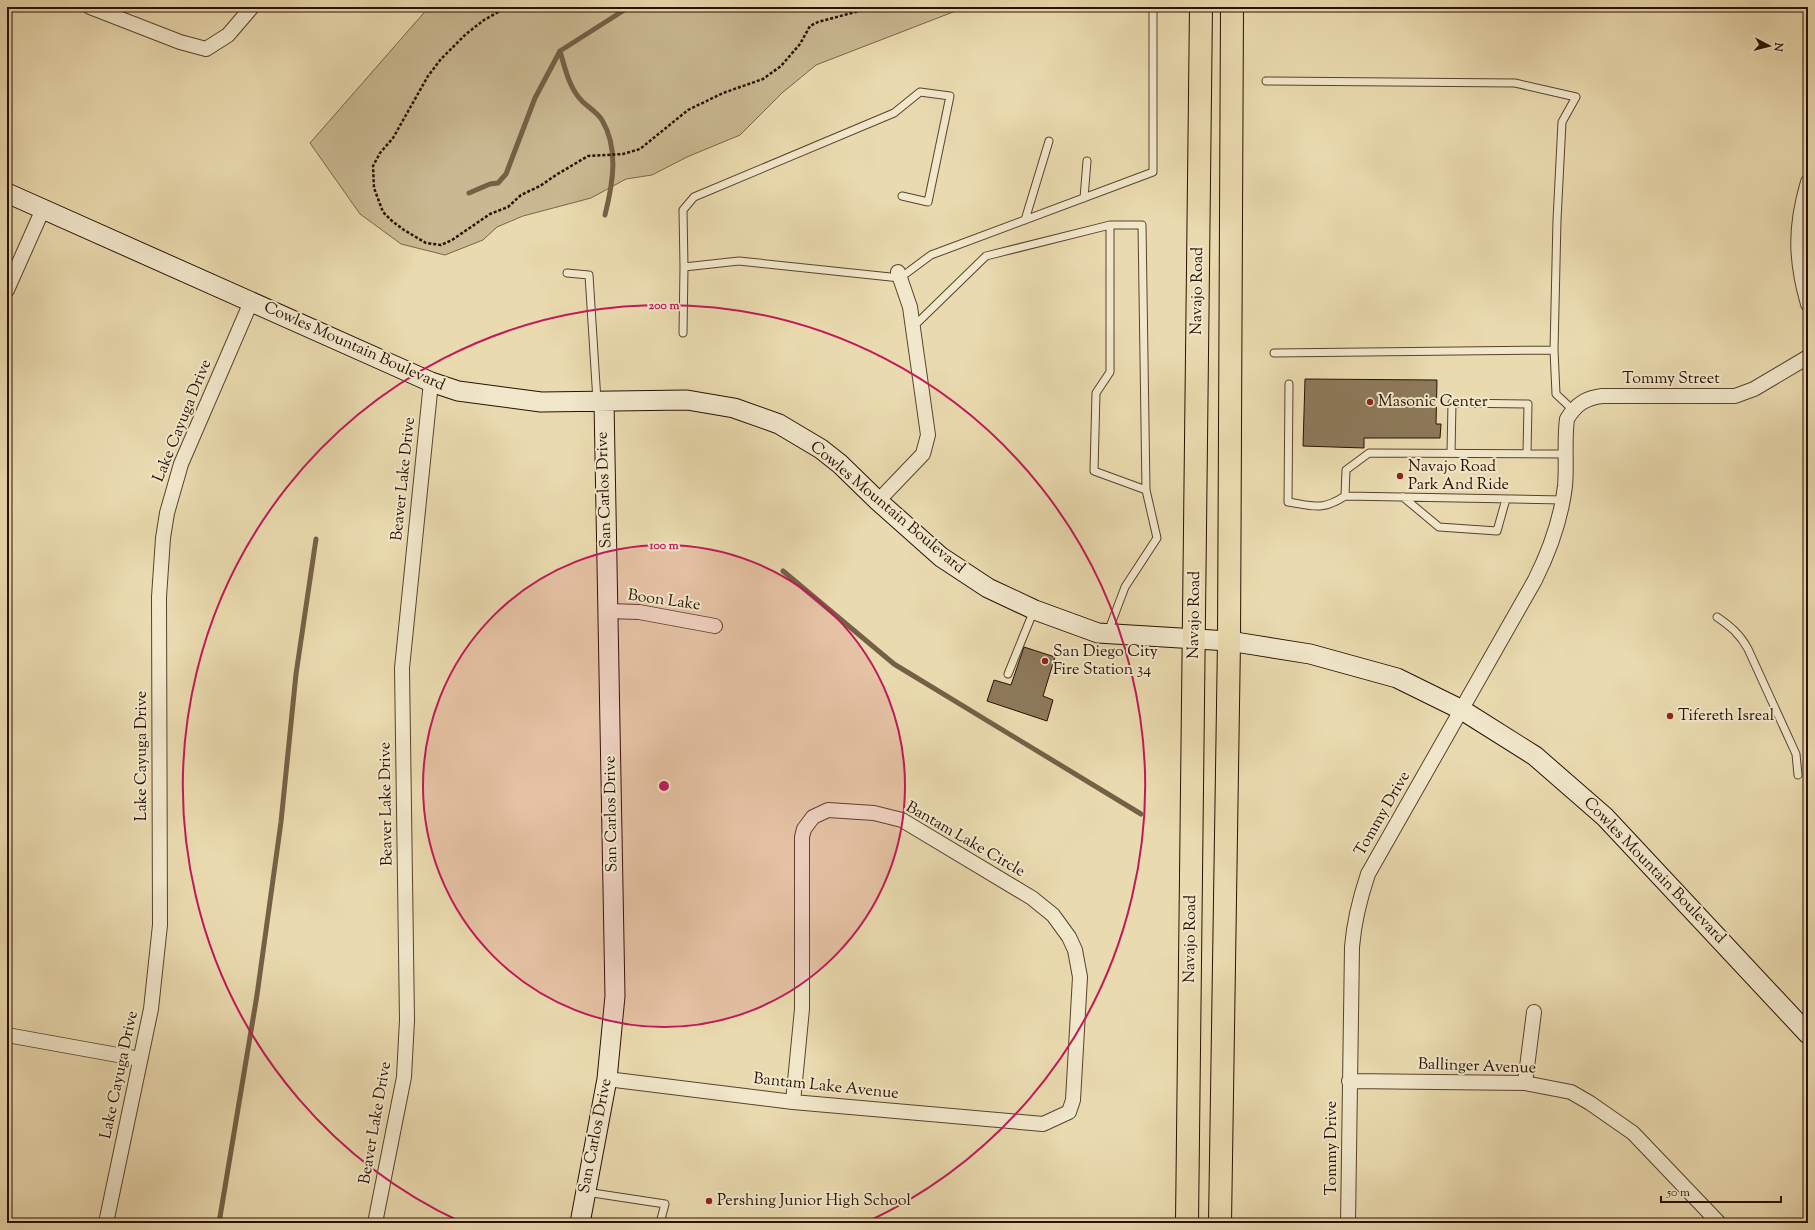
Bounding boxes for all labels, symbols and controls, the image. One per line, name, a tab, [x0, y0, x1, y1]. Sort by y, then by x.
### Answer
north arrow	[1749, 26, 1789, 66]
text: N	[1769, 41, 1787, 53]
street label: Navajo Road	[1186, 247, 1210, 335]
street label: Cowles Mountain Boulevard	[260, 297, 448, 397]
text: 200 m	[649, 297, 679, 315]
street label: Lake Cayuga Drive	[148, 356, 218, 486]
street label: Tommy Street	[1622, 368, 1720, 391]
place label: Masonic Center	[1378, 391, 1488, 414]
marker: Masonic Center	[1365, 397, 1375, 407]
street label: Beaver Lake Drive	[386, 416, 422, 542]
street label: San Carlos Drive	[591, 431, 619, 549]
street label: Cowles Mountain Boulevard	[804, 436, 970, 580]
place label: Navajo Road Park And Ride	[1408, 456, 1509, 497]
marker: Navajo Road Park And Ride	[1395, 471, 1405, 481]
text: 100 m	[648, 537, 679, 555]
street label: Navajo Road	[1183, 571, 1207, 659]
street label: Boon Lake	[626, 585, 702, 617]
place label: San Diego City Fire Station 34	[1053, 641, 1158, 682]
marker: San Diego City Fire Station 34	[1040, 656, 1050, 666]
street label: Lake Cayuga Drive	[131, 691, 154, 821]
place label: Tifereth Isreal	[1678, 705, 1775, 728]
marker: Tifereth Isreal	[1665, 711, 1675, 721]
street label: Beaver Lake Drive	[374, 742, 400, 866]
street label: San Carlos Drive	[599, 755, 625, 873]
street label: Tommy Drive	[1349, 767, 1417, 861]
centre of rings	[657, 779, 671, 793]
street label: Cowles Mountain Boulevard	[1578, 792, 1730, 950]
street label: Bantam Lake Circle	[901, 796, 1029, 884]
street label: Navajo Road	[1179, 895, 1203, 983]
street label: Lake Cayuga Drive	[95, 1009, 145, 1141]
street label: Ballinger Avenue	[1417, 1053, 1537, 1081]
street label: Beaver Lake Drive	[354, 1060, 398, 1186]
street label: Bantam Lake Avenue	[752, 1068, 900, 1106]
street label: San Carlos Drive	[574, 1076, 618, 1196]
street label: Tommy Drive	[1321, 1101, 1344, 1195]
scale bar	[1661, 1178, 1781, 1204]
text: 50 m	[1666, 1184, 1690, 1202]
place label: Pershing Junior High School	[717, 1190, 912, 1213]
marker: Pershing Junior High School	[704, 1196, 714, 1206]

